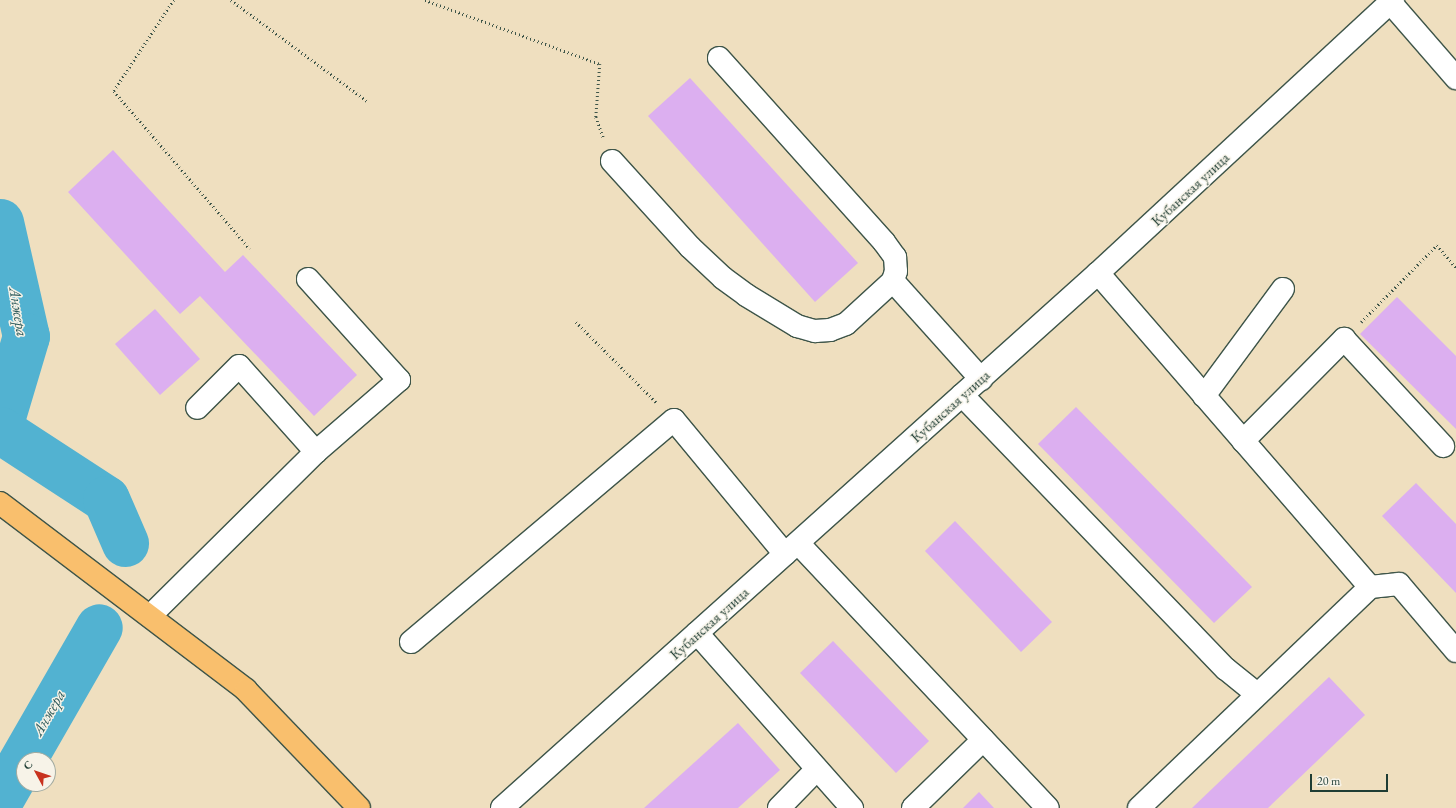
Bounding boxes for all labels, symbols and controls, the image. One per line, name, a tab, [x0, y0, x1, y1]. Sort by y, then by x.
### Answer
street label: Кубанская улица	[1147, 148, 1233, 230]
water label: Анжера	[5, 286, 31, 338]
street label: Кубанская улица	[907, 366, 993, 446]
street label: Кубанская улица	[666, 583, 752, 663]
water label: Анжера	[28, 687, 70, 739]
north arrow	[16, 752, 56, 792]
text: С	[20, 757, 35, 772]
scale bar	[1312, 766, 1390, 792]
text: 20 m	[1317, 773, 1340, 789]

